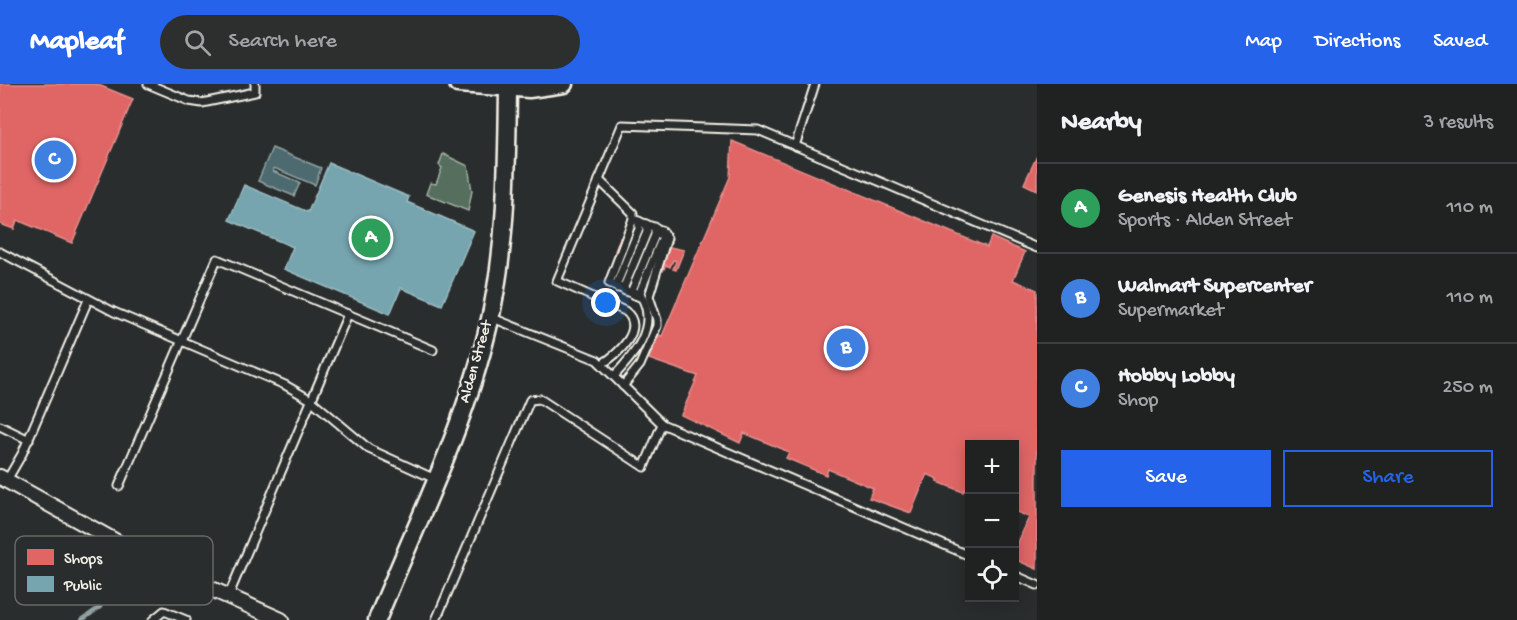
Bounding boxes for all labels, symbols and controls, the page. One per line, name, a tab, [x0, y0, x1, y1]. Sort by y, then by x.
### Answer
search box	[160, 15, 580, 69]
text: Mapleaf	[30, 26, 124, 59]
icon: search	[181, 26, 214, 59]
text: Search here	[229, 29, 337, 55]
text: Map	[1245, 30, 1282, 55]
text: Directions	[1315, 30, 1400, 55]
text: Saved	[1433, 30, 1487, 55]
text: Nearby	[1061, 108, 1142, 139]
text: 3 results	[1424, 112, 1493, 135]
pin: C	[34, 138, 74, 182]
text: Genesis Health Club	[1118, 184, 1297, 210]
text: A	[1075, 197, 1086, 220]
text: 110 m	[1447, 197, 1493, 220]
text: Sports · Alden Street	[1118, 210, 1292, 233]
pin: A	[352, 216, 391, 260]
text: Walmart Supercenter	[1118, 274, 1311, 300]
text: B	[1075, 287, 1086, 310]
text: 110 m	[1447, 287, 1493, 310]
your location	[591, 288, 620, 317]
text: Supermarket	[1118, 300, 1224, 323]
street label: Alden Street	[456, 317, 498, 405]
pin: B	[826, 326, 866, 370]
text: Hobby Lobby	[1118, 364, 1235, 390]
text: C	[1075, 377, 1086, 400]
text: 250 m	[1442, 377, 1493, 400]
text: Shop	[1118, 390, 1158, 413]
map controls	[965, 440, 1019, 602]
button: +	[965, 440, 1019, 494]
button: Save	[1061, 450, 1271, 507]
button: Share	[1283, 450, 1493, 507]
button: −	[965, 494, 1019, 548]
legend	[15, 536, 213, 605]
button: locate	[965, 548, 1019, 602]
text: Shops	[64, 551, 103, 570]
text: Public	[63, 578, 102, 597]

